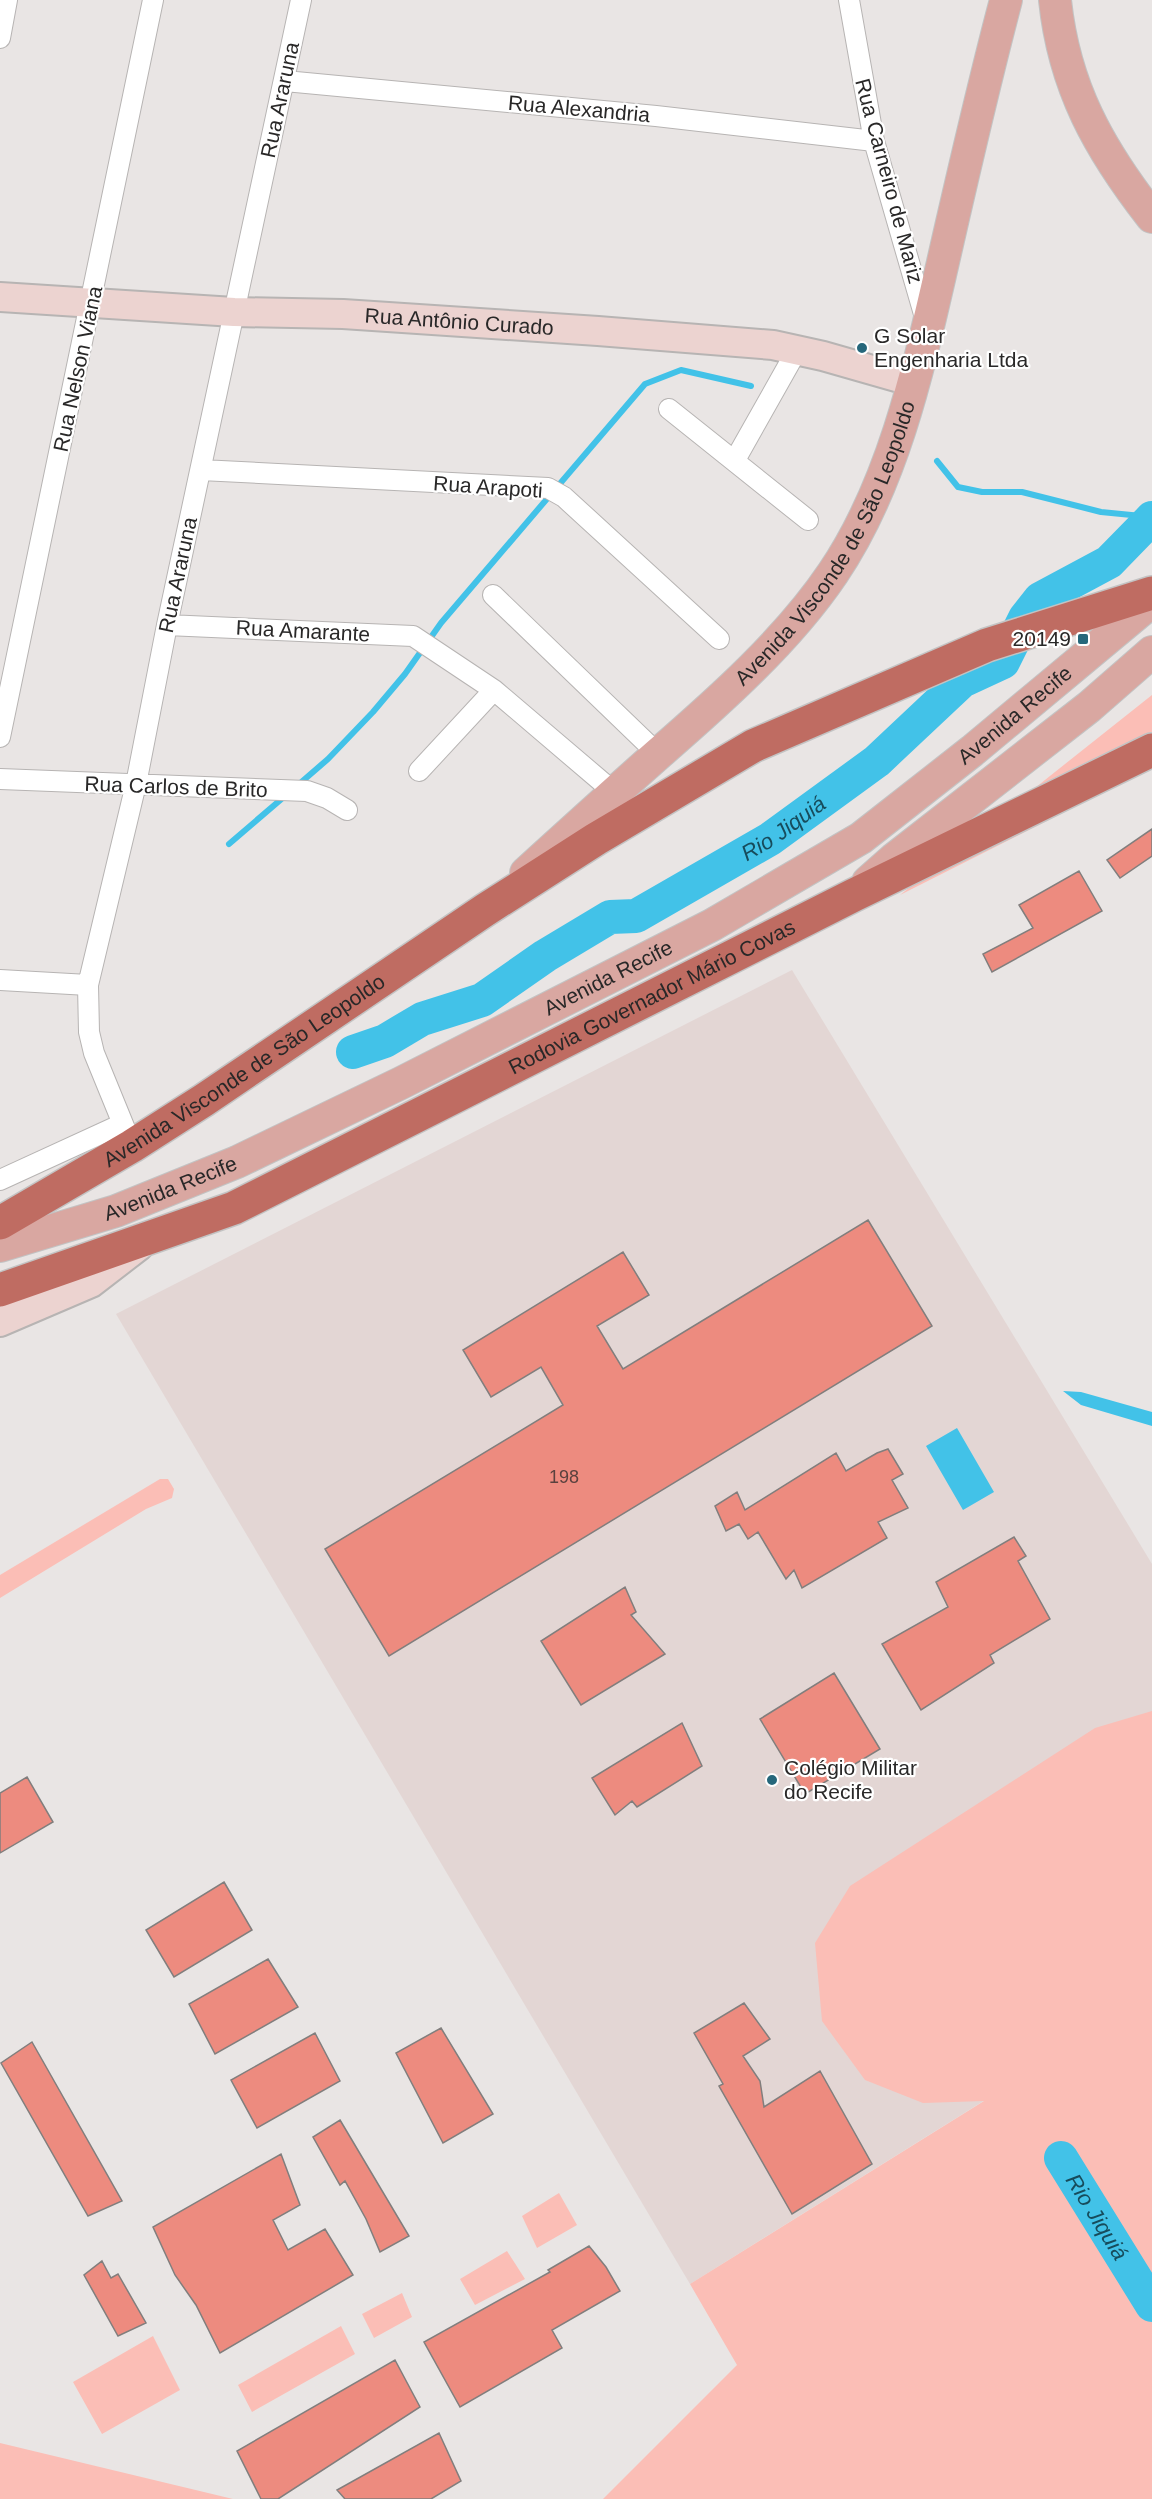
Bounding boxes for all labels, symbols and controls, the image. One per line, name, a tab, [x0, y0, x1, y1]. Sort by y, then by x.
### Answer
street label: Rua Araruna	[256, 40, 303, 160]
street label: Rua Carneiro de Mariz	[851, 76, 928, 286]
street label: Rua Alexandria	[507, 91, 651, 126]
street label: Rua Nelson Viana	[49, 284, 106, 454]
street label: Rua Antônio Curado	[364, 303, 554, 339]
place label: G Solar Engenharia Ltda	[874, 324, 1028, 371]
marker: G Solar Engenharia Ltda	[855, 341, 869, 355]
street label: Avenida Visconde de São Leopoldo	[730, 398, 919, 690]
street label: Rua Arapoti	[432, 471, 544, 502]
street label: Rua Araruna	[154, 515, 201, 635]
street label: Rua Amarante	[235, 616, 371, 645]
place label: 20149	[1013, 627, 1071, 650]
marker: 20149	[1076, 632, 1090, 646]
street label: Avenida Recife	[953, 661, 1076, 769]
street label: Rua Carlos de Brito	[84, 772, 268, 801]
water label: Rio Jiquiá	[737, 791, 830, 866]
street label: Rodovia Governador Mário Covas	[505, 915, 799, 1078]
street label: Avenida Recife	[540, 935, 676, 1020]
street label: Avenida Visconde de São Leopoldo	[99, 969, 389, 1171]
street label: Avenida Recife	[101, 1151, 240, 1225]
house number: 198	[549, 1467, 579, 1487]
place label: Colégio Militar do Recife	[784, 1756, 917, 1803]
marker: Colégio Militar do Recife	[765, 1773, 779, 1787]
water label: Rio Jiquiá	[1061, 2169, 1133, 2265]

